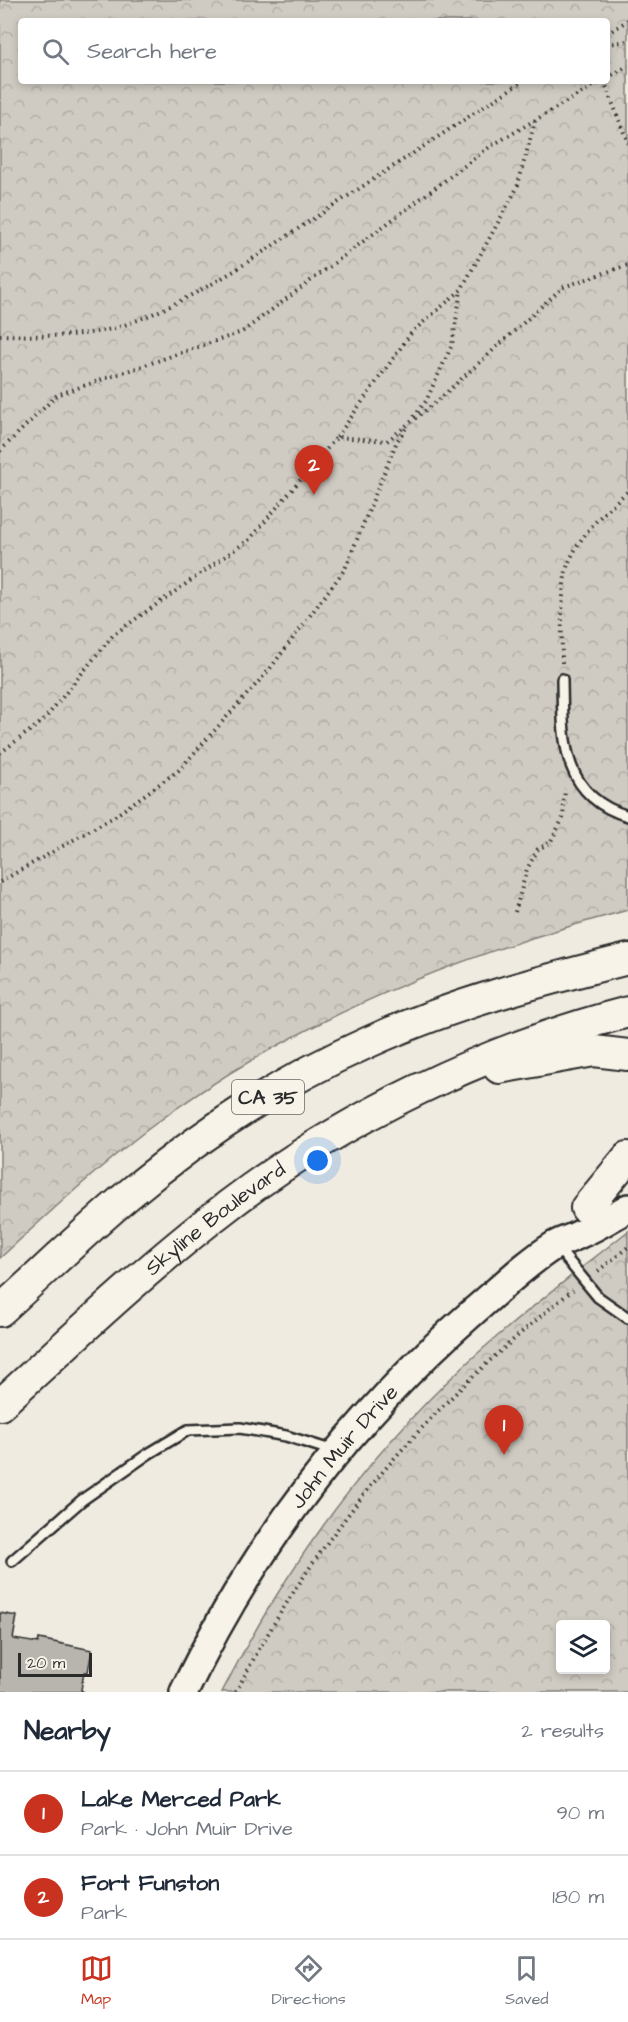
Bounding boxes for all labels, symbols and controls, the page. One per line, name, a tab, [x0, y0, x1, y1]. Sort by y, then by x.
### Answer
search box	[18, 18, 610, 84]
icon: search	[39, 35, 72, 68]
text: Search here	[87, 36, 217, 67]
pin: 2	[294, 446, 334, 495]
road number: CA 35	[232, 1080, 304, 1114]
your location	[303, 1146, 332, 1175]
street label: Skyline Boulevard	[139, 1155, 291, 1282]
street label: John Muir Drive	[284, 1378, 405, 1515]
pin: 1	[484, 1406, 524, 1455]
map controls	[556, 1620, 610, 1674]
button: layers	[556, 1620, 610, 1674]
scale bar	[18, 1650, 92, 1678]
text: 20 m	[27, 1652, 65, 1674]
text: Nearby	[24, 1713, 111, 1749]
text: 2 results	[521, 1717, 604, 1745]
text: Lake Merced Park	[81, 1784, 281, 1815]
text: 1	[42, 1799, 45, 1827]
text: 90 m	[556, 1799, 604, 1827]
text: Park · John Muir Drive	[81, 1815, 293, 1843]
text: Fort Funston	[81, 1868, 219, 1899]
text: 2	[38, 1883, 49, 1911]
text: 180 m	[552, 1883, 604, 1911]
text: Park	[81, 1899, 127, 1927]
tab: Map	[80, 1952, 113, 2010]
tab: Directions	[272, 1952, 346, 2010]
tab: Saved	[505, 1952, 548, 2010]

